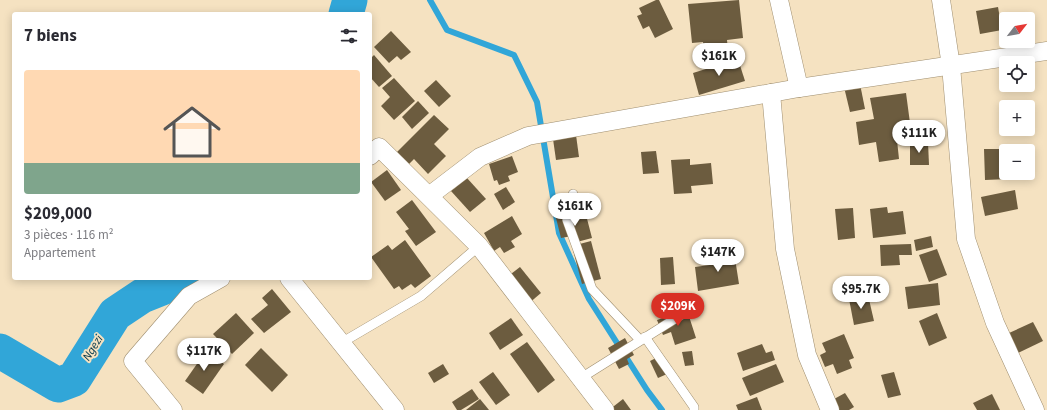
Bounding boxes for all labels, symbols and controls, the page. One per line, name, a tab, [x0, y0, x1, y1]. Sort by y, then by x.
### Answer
north arrow	[999, 12, 1035, 48]
map controls	[999, 12, 1035, 180]
text: 7 biens	[24, 24, 77, 48]
icon: filters	[338, 25, 360, 47]
pin: $161K	[691, 43, 747, 77]
text: $161K	[701, 47, 737, 65]
button: locate	[999, 56, 1035, 92]
icon: home	[156, 96, 228, 168]
button: +	[999, 100, 1035, 136]
pin: $111K	[891, 120, 947, 154]
text: $111K	[901, 124, 937, 142]
button: −	[999, 144, 1035, 180]
pin: $161K	[547, 193, 603, 227]
text: $161K	[557, 197, 593, 215]
text: $209,000	[24, 202, 92, 226]
text: 3 pièces · 116 m²	[24, 226, 113, 244]
pin: $147K	[690, 239, 746, 273]
text: $147K	[700, 243, 736, 261]
text: Appartement	[24, 244, 96, 262]
pin: $95.7K	[828, 276, 894, 310]
text: $95.7K	[841, 280, 881, 298]
pin: $209K	[650, 293, 706, 327]
text: $209K	[660, 297, 696, 315]
water label: Ngezi	[79, 332, 108, 364]
pin: $117K	[176, 338, 232, 372]
text: $117K	[186, 342, 222, 360]

